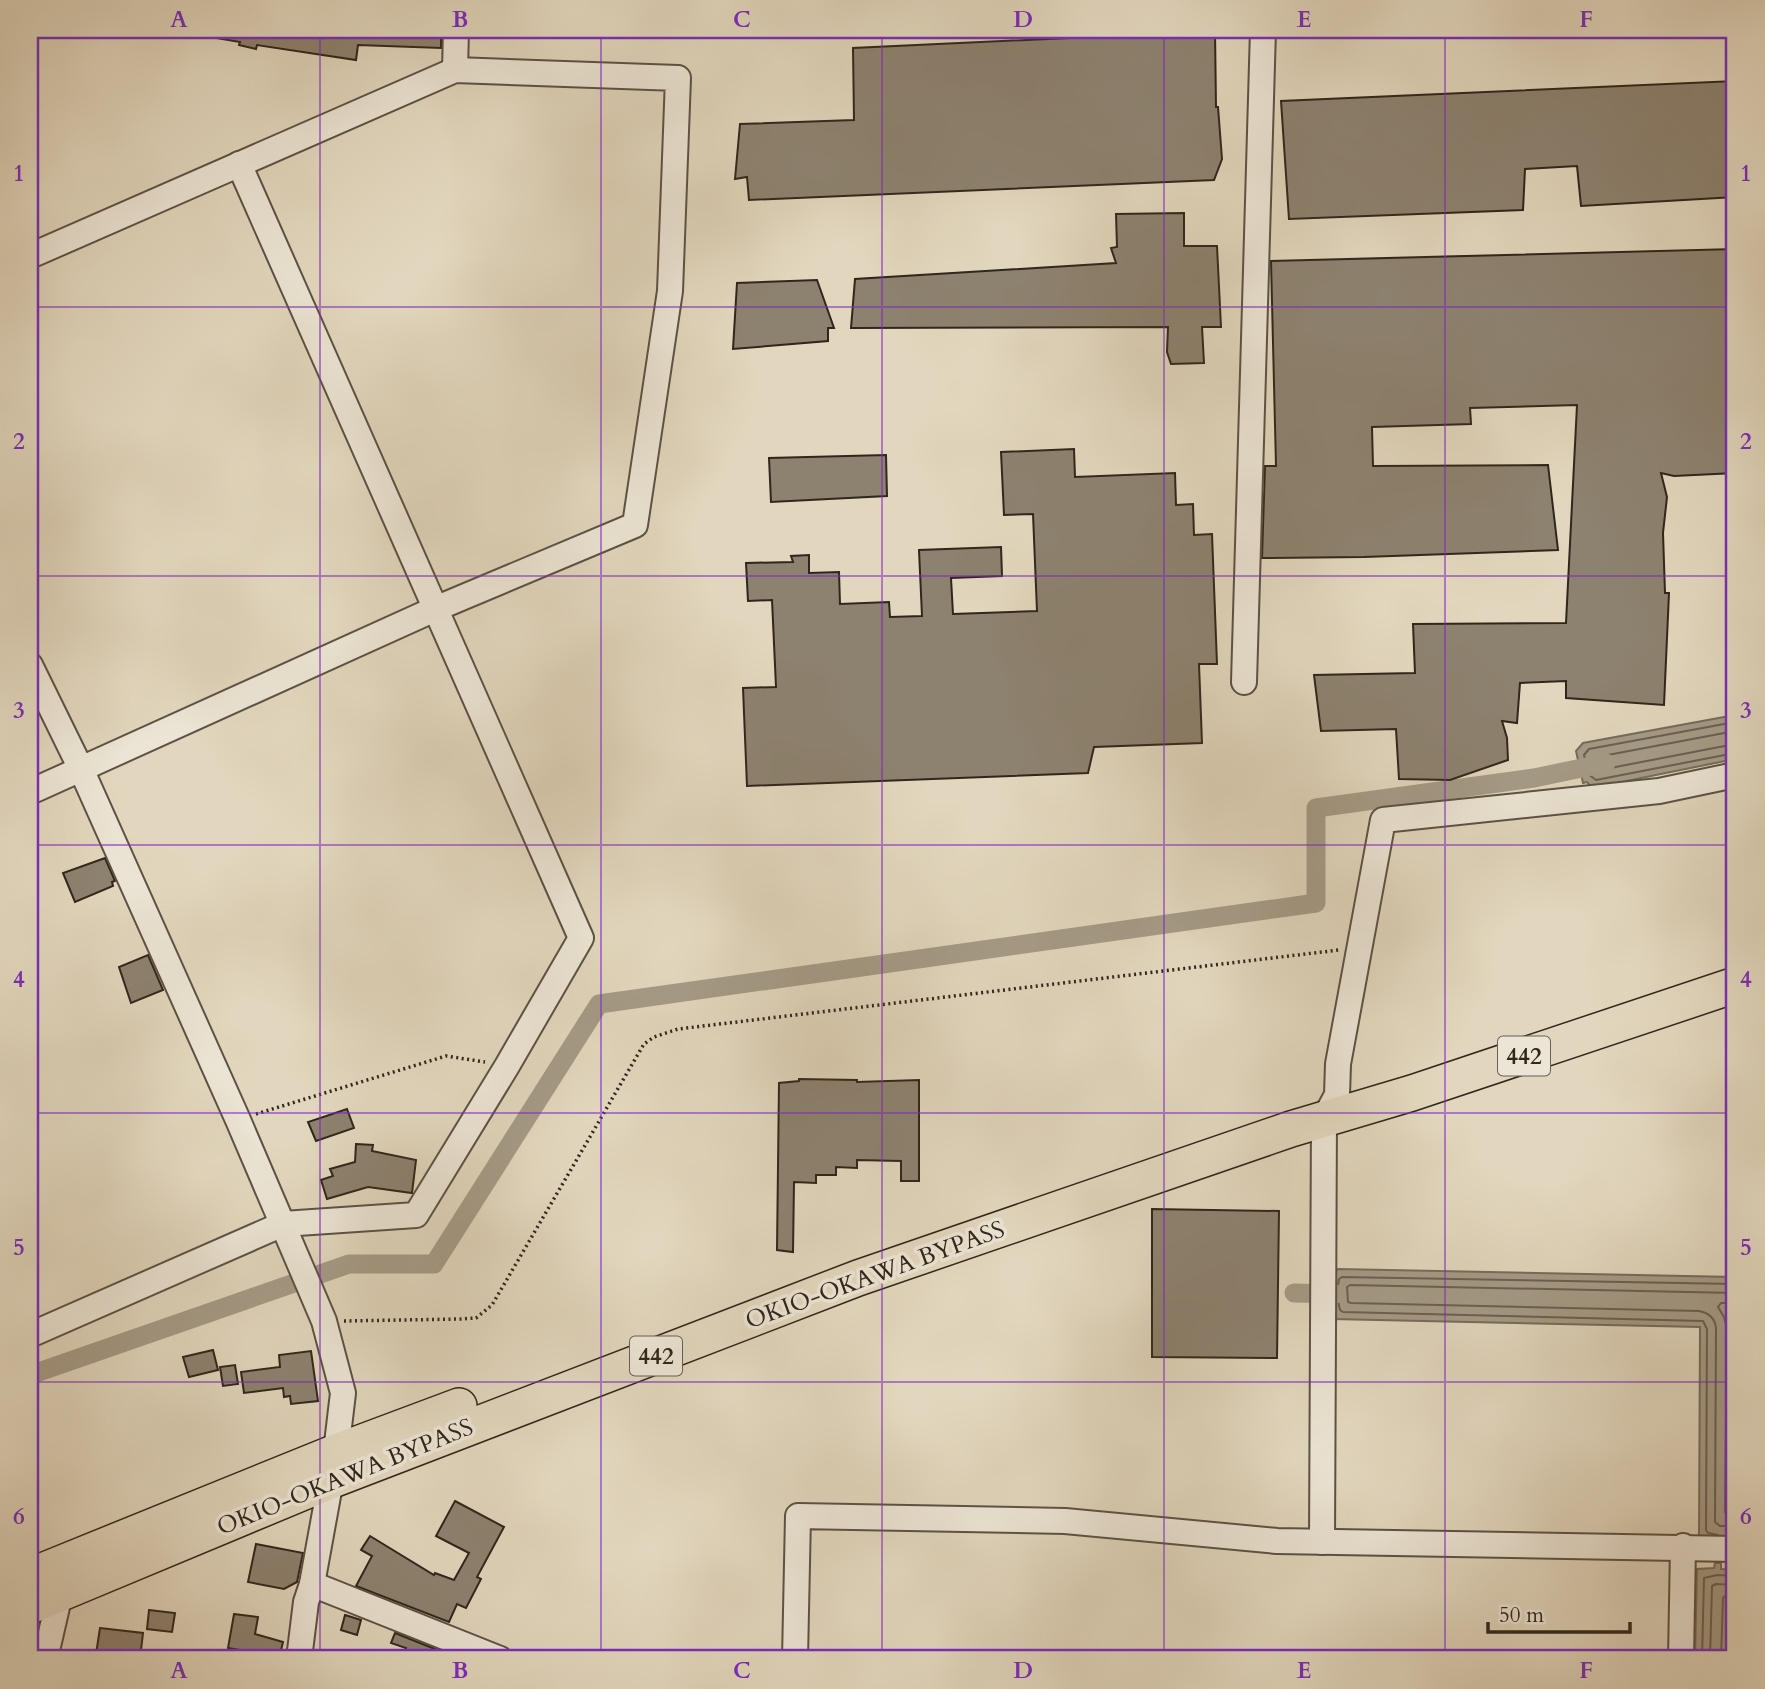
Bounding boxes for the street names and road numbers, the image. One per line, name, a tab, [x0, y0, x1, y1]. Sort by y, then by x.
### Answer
road number: 442	[1498, 1036, 1550, 1076]
street label: OKIO-OKAWA BYPASS	[741, 1213, 1009, 1337]
road number: 442	[630, 1336, 682, 1376]
street label: OKIO-OKAWA BYPASS	[212, 1410, 478, 1544]

